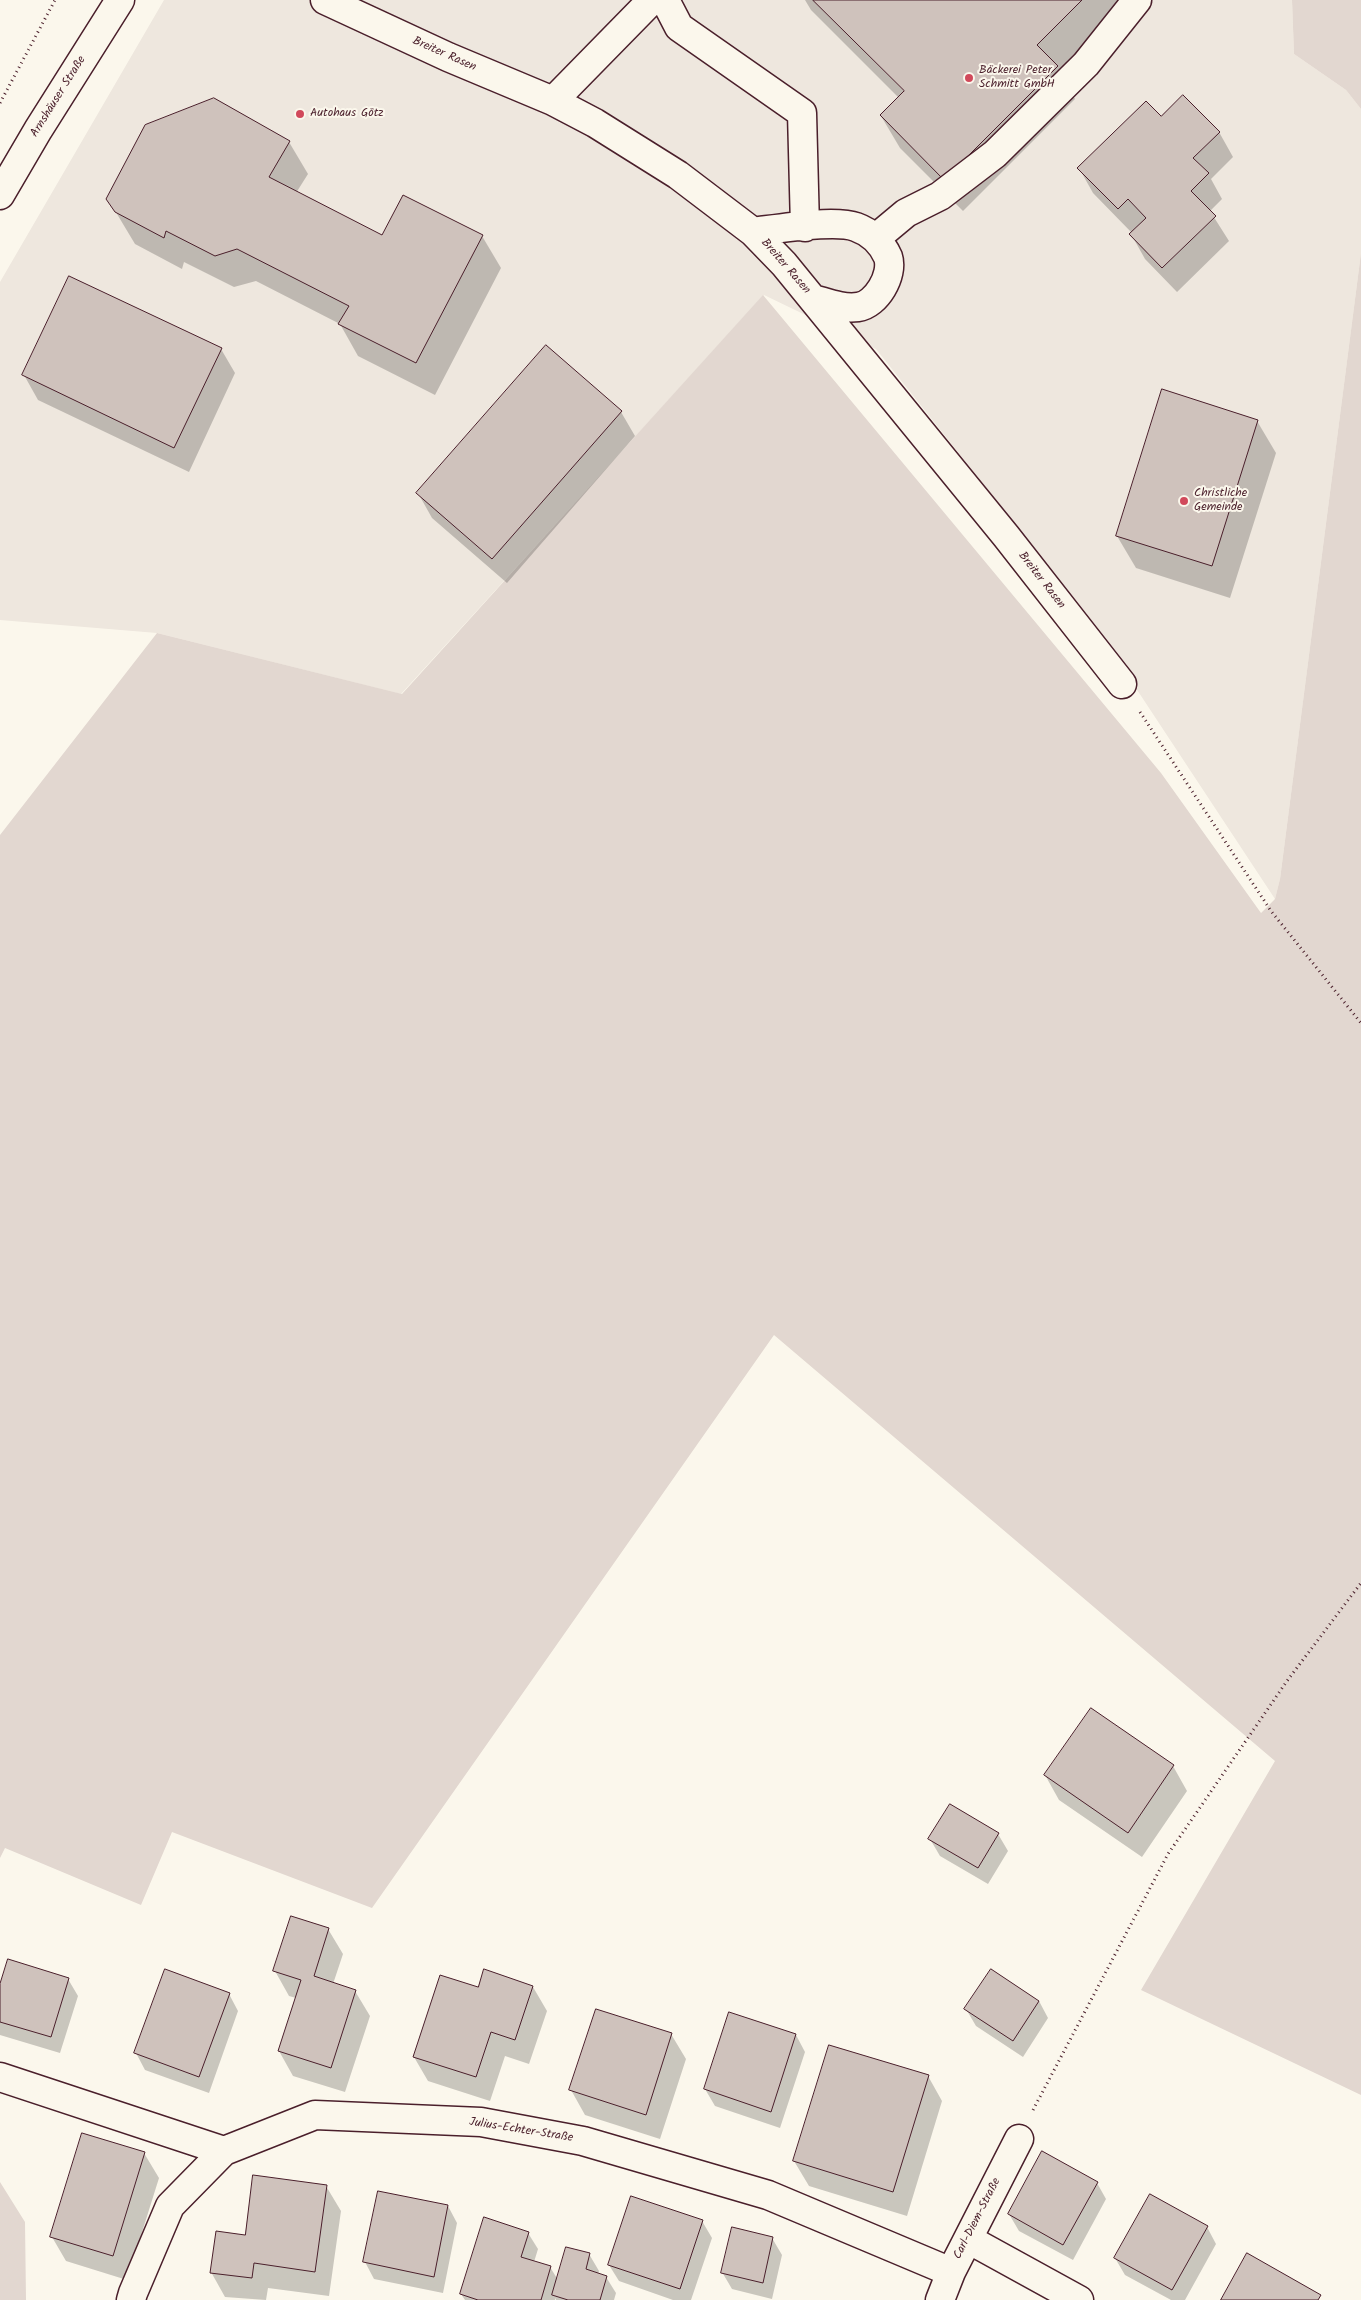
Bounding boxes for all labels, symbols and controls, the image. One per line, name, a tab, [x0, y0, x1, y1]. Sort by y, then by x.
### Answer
street label: Breiter Rasen	[410, 35, 478, 75]
street label: Arnshäuser Straße	[28, 54, 90, 140]
place label: Bäckerei Peter Schmitt GmbH	[979, 64, 1055, 92]
marker: Bäckerei Peter Schmitt GmbH	[963, 72, 975, 84]
place label: Autohaus Götz	[310, 107, 384, 121]
marker: Autohaus Götz	[294, 108, 306, 120]
street label: Breiter Rasen	[757, 237, 813, 297]
place label: Christliche Gemeinde	[1194, 487, 1247, 515]
marker: Christliche Gemeinde	[1178, 495, 1190, 507]
street label: Breiter Rasen	[1014, 550, 1068, 612]
street label: Julius-Echter-Straße	[468, 2116, 574, 2146]
street label: Carl-Diem-Straße	[951, 2176, 1005, 2262]

